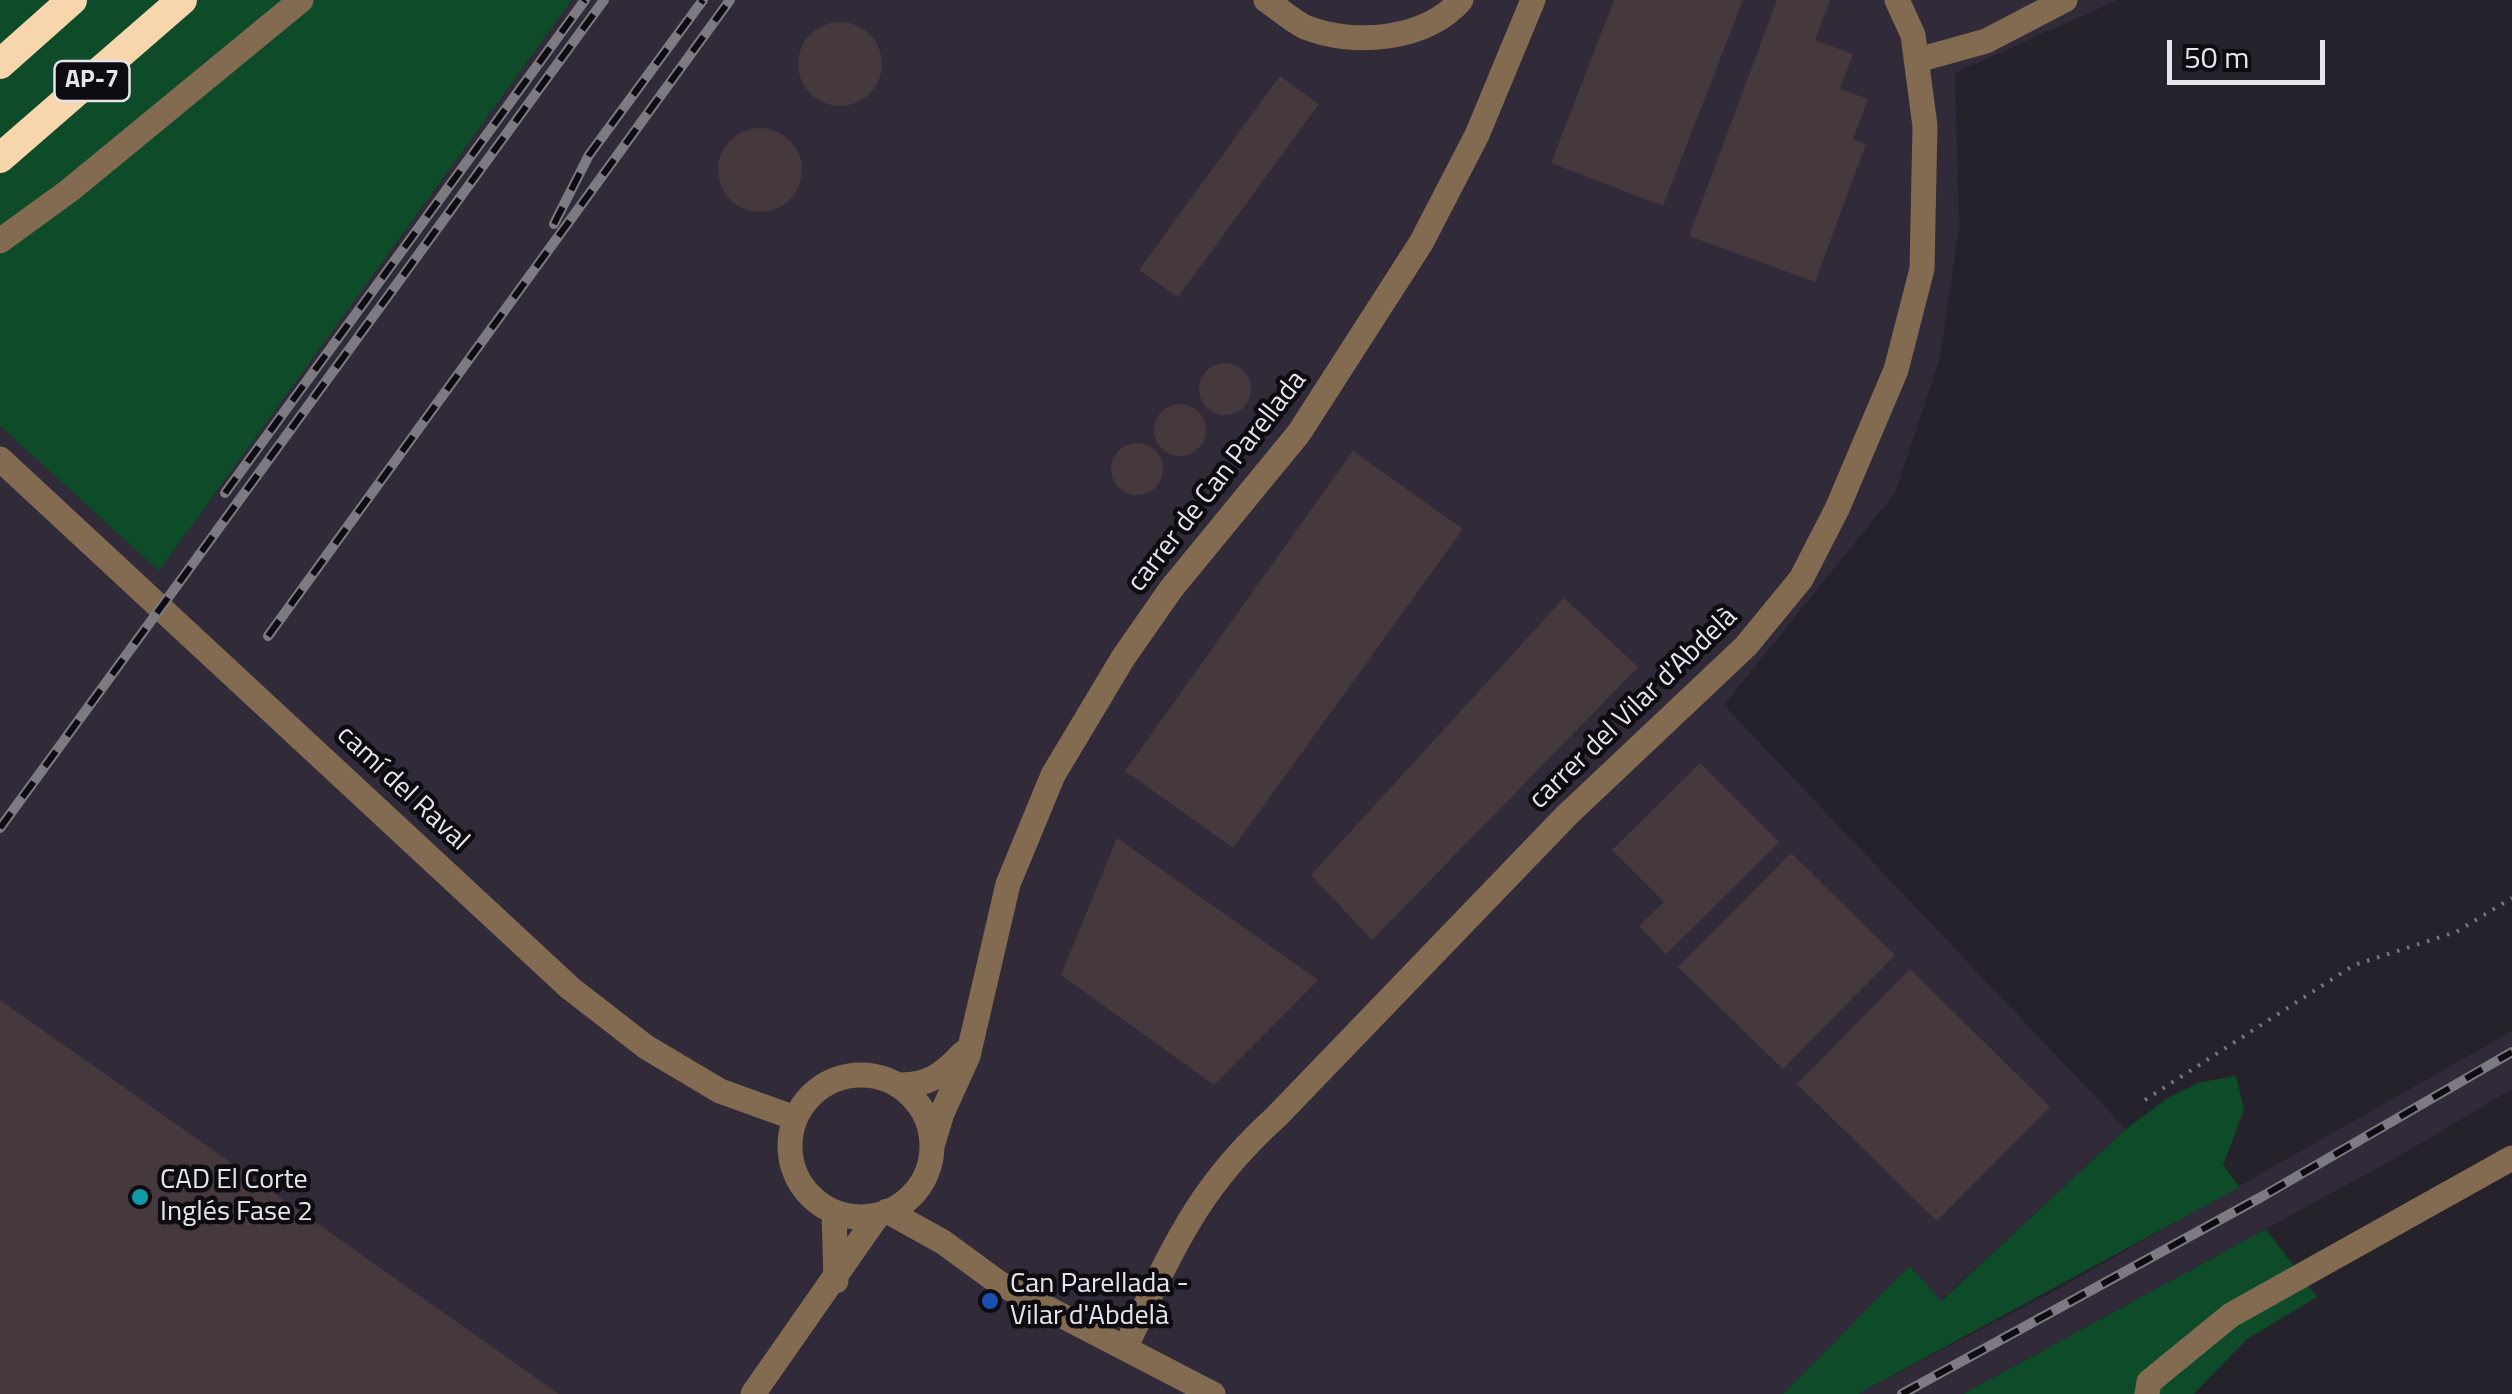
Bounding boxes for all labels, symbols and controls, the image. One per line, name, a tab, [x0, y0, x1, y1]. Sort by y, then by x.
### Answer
scale bar	[2172, 20, 2330, 82]
text: 50 m	[2184, 34, 2249, 80]
road number: AP-7	[54, 61, 130, 101]
street label: carrer de Can Parellada	[1121, 365, 1315, 599]
street label: carrer del Vilar d'Abdelà	[1523, 601, 1745, 817]
street label: camí del Raval	[329, 719, 475, 859]
place label: CAD El Corte Inglés Fase 2	[160, 1164, 313, 1230]
marker: CAD El Corte Inglés Fase 2	[129, 1186, 151, 1208]
place label: Can Parellada - Vilar d'Abdelà	[1010, 1268, 1189, 1334]
marker: Can Parellada - Vilar d'Abdelà	[979, 1290, 1001, 1312]

